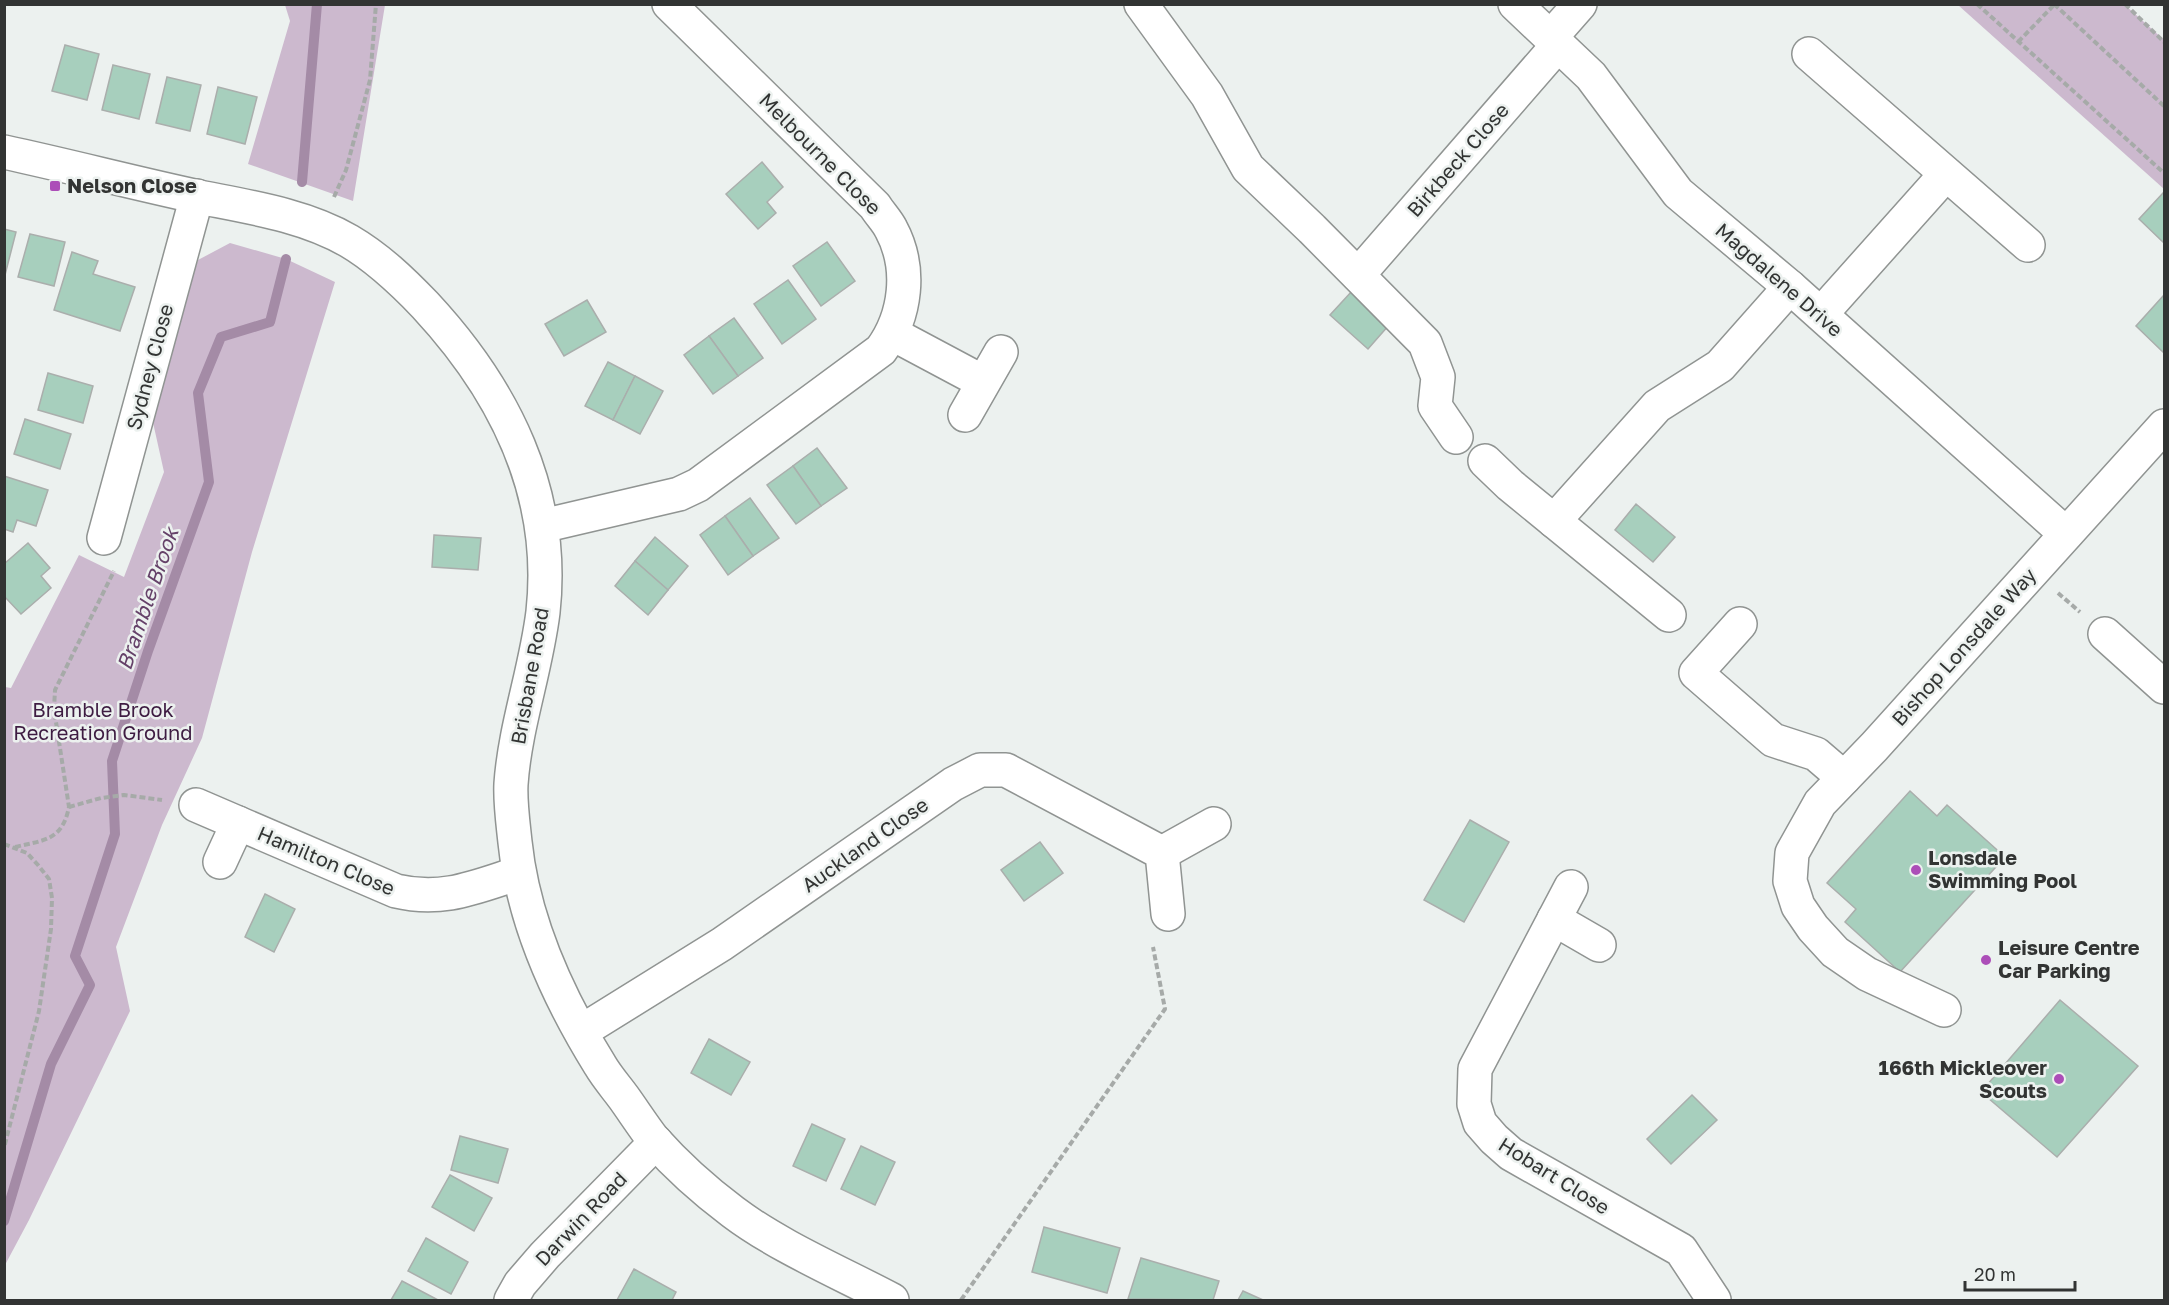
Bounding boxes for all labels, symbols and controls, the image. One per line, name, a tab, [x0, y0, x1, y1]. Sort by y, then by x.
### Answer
street label: Melbourne Close	[755, 87, 887, 219]
street label: Birkbeck Close	[1401, 98, 1513, 221]
place label: Nelson Close	[67, 173, 197, 197]
marker: Nelson Close	[48, 179, 62, 193]
street label: Magdalene Drive	[1711, 217, 1848, 341]
street label: Sydney Close	[121, 301, 177, 432]
water label: Bramble Brook	[111, 522, 184, 673]
street label: Bishop Lonsdale Way	[1886, 563, 2040, 730]
street label: Brisbane Road	[505, 605, 553, 746]
park label: Bramble Brook Recreation Ground	[13, 697, 193, 744]
street label: Auckland Close	[797, 792, 932, 897]
street label: Hamilton Close	[254, 820, 399, 900]
place label: Lonsdale Swimming Pool	[1928, 845, 2077, 892]
marker: Lonsdale Swimming Pool	[1909, 863, 1923, 877]
place label: Leisure Centre Car Parking	[1998, 935, 2140, 982]
marker: Leisure Centre Car Parking	[1979, 953, 1993, 967]
place label: 166th Mickleover Scouts	[1879, 1055, 2047, 1102]
marker: 166th Mickleover Scouts	[2052, 1072, 2066, 1086]
street label: Hobart Close	[1495, 1132, 1614, 1219]
street label: Darwin Road	[529, 1166, 631, 1270]
scale bar	[1965, 1254, 2074, 1292]
text: 20 m	[1974, 1263, 2016, 1285]

